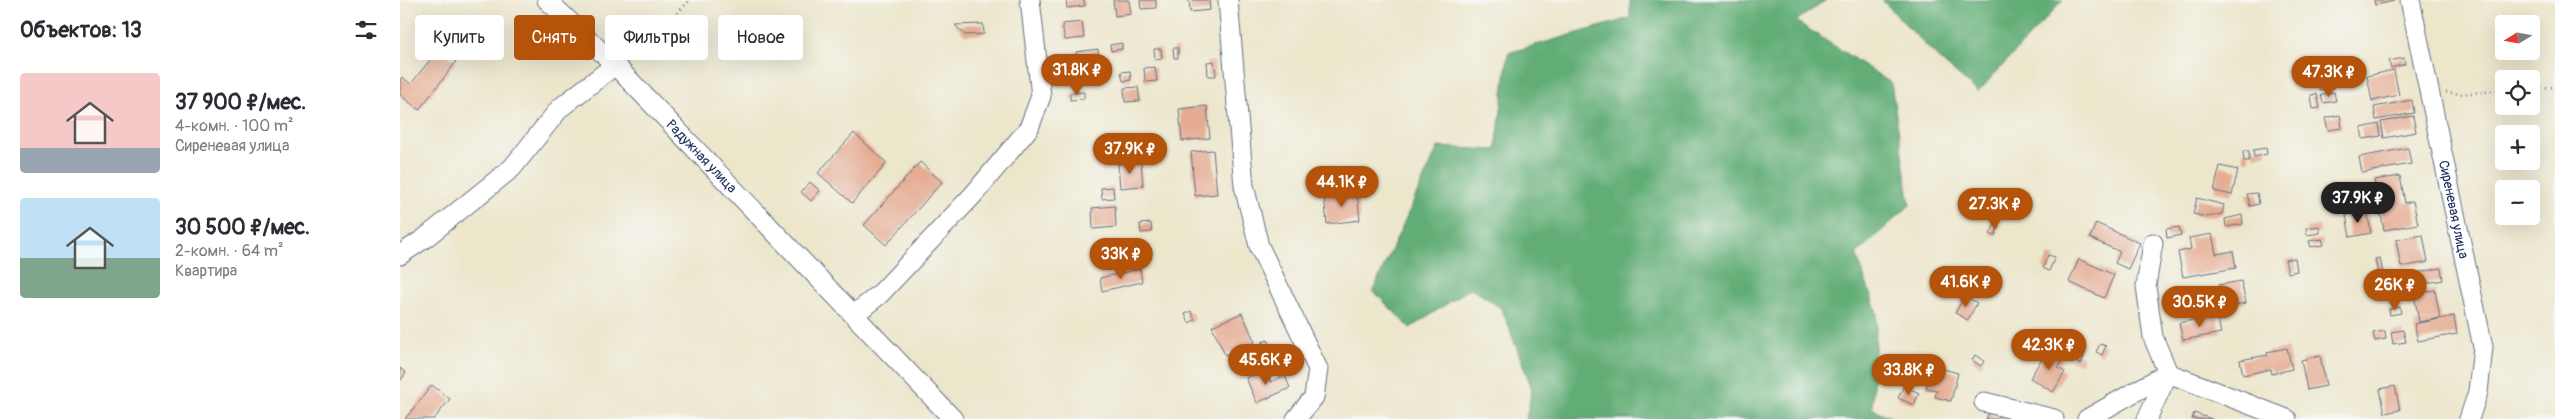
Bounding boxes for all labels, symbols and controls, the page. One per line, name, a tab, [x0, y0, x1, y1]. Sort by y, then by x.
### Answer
chip: Купить	[415, 15, 504, 60]
chip: Снять	[514, 15, 595, 60]
chip: Фильтры	[605, 15, 708, 60]
chip: Новое	[718, 15, 803, 60]
north arrow	[2495, 15, 2540, 60]
map controls	[2495, 15, 2540, 225]
icon: filters	[352, 16, 380, 44]
text: Объектов: 13	[20, 17, 142, 44]
pin: 31.8K ₽	[1031, 54, 1123, 96]
pin: 47.3K ₽	[2283, 56, 2375, 98]
text: 31.8K ₽	[1052, 60, 1102, 80]
text: 47.3K ₽	[2303, 62, 2355, 82]
button: locate	[2495, 70, 2540, 115]
text: 37 900 ₽/мес.	[175, 89, 306, 116]
icon: home	[60, 93, 120, 153]
text: 4-комн. · 100 m²	[175, 116, 293, 136]
street label: Радужная улица	[663, 116, 741, 196]
button: +	[2495, 125, 2540, 170]
pin: 37.9K ₽	[1084, 132, 1176, 175]
text: Сиреневая улица	[175, 136, 289, 156]
text: 37.9K ₽	[1104, 139, 1156, 159]
street label: Сиреневая улица	[2435, 159, 2473, 260]
pin: 44.1K ₽	[1296, 166, 1388, 208]
text: 44.1K ₽	[1316, 172, 1368, 192]
button: −	[2495, 180, 2540, 225]
pin: 37.9K ₽	[2312, 182, 2404, 224]
pin: 27.3K ₽	[1949, 188, 2041, 230]
text: 37.9K ₽	[2332, 188, 2384, 208]
text: 27.3K ₽	[1969, 194, 2021, 214]
text: 30 500 ₽/мес.	[175, 214, 310, 241]
icon: home	[60, 218, 120, 278]
pin: 33K ₽	[1086, 238, 1156, 280]
text: 2-комн. · 64 m²	[175, 241, 284, 261]
text: 33K ₽	[1101, 244, 1141, 264]
text: Квартира	[175, 261, 237, 281]
pin: 41.6K ₽	[1920, 266, 2012, 308]
pin: 26K ₽	[2360, 268, 2430, 311]
text: 41.6K ₽	[1940, 272, 1992, 292]
text: 26K ₽	[2375, 275, 2415, 295]
pin: 30.5K ₽	[2154, 286, 2246, 328]
text: 30.5K ₽	[2173, 292, 2227, 312]
pin: 42.3K ₽	[2003, 328, 2095, 371]
text: 42.3K ₽	[2022, 335, 2076, 355]
pin: 45.6K ₽	[1220, 344, 1312, 386]
text: 45.6K ₽	[1239, 350, 1293, 370]
pin: 33.8K ₽	[1863, 354, 1955, 396]
text: 33.8K ₽	[1883, 360, 1935, 380]

